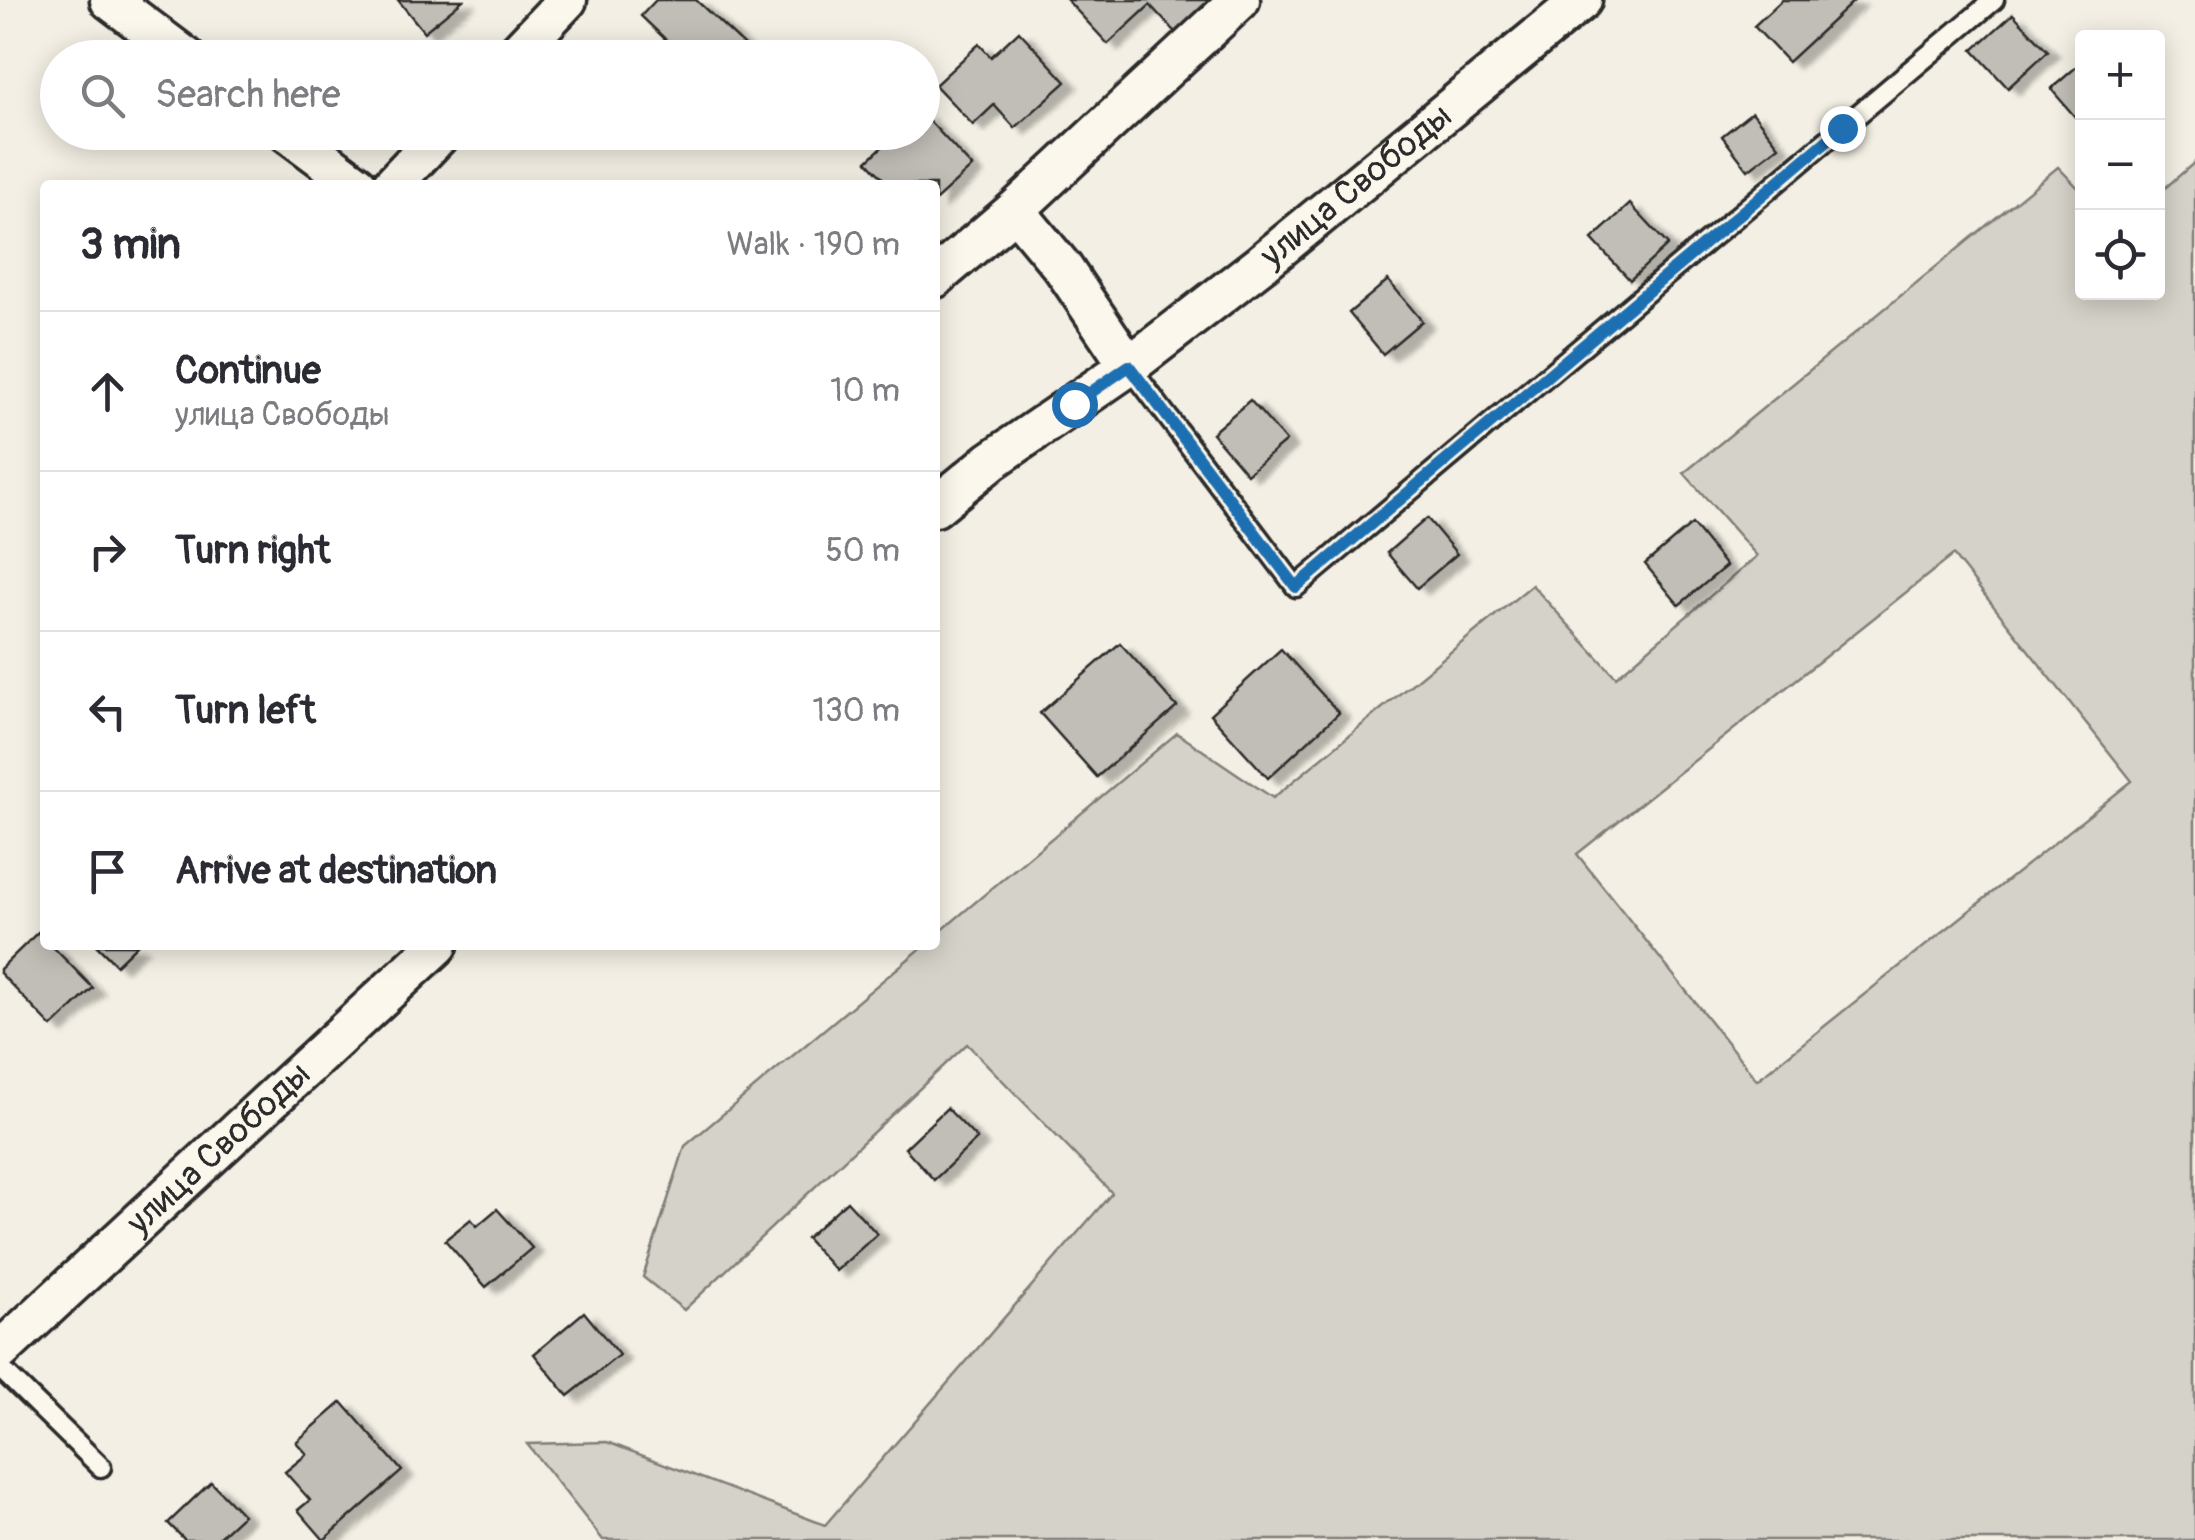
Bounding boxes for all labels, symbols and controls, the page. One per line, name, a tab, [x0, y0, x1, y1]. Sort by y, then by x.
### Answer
map controls	[2075, 30, 2165, 300]
button: +	[2075, 30, 2165, 120]
search box	[40, 40, 940, 150]
icon: search	[75, 68, 130, 123]
text: Search here	[155, 71, 341, 119]
street label: улица Свободы	[1251, 94, 1461, 278]
route end	[1820, 106, 1866, 152]
button: −	[2075, 120, 2165, 210]
button: locate	[2075, 210, 2165, 300]
text: 3 min	[80, 219, 181, 271]
text: Walk · 190 m	[726, 225, 900, 265]
text: Continue	[175, 347, 321, 395]
icon: ahead	[80, 364, 135, 419]
text: 10 m	[830, 371, 900, 411]
route start	[1052, 382, 1098, 428]
text: улица Свободы	[175, 395, 390, 435]
icon: right	[80, 524, 135, 579]
text: Turn right	[175, 527, 330, 575]
text: 50 m	[825, 531, 900, 571]
icon: left	[80, 684, 135, 739]
text: Turn left	[175, 687, 316, 735]
text: 130 m	[812, 691, 900, 731]
icon: arrive	[80, 844, 135, 899]
text: Arrive at destination	[175, 847, 497, 895]
street label: улица Свободы	[117, 1052, 320, 1245]

